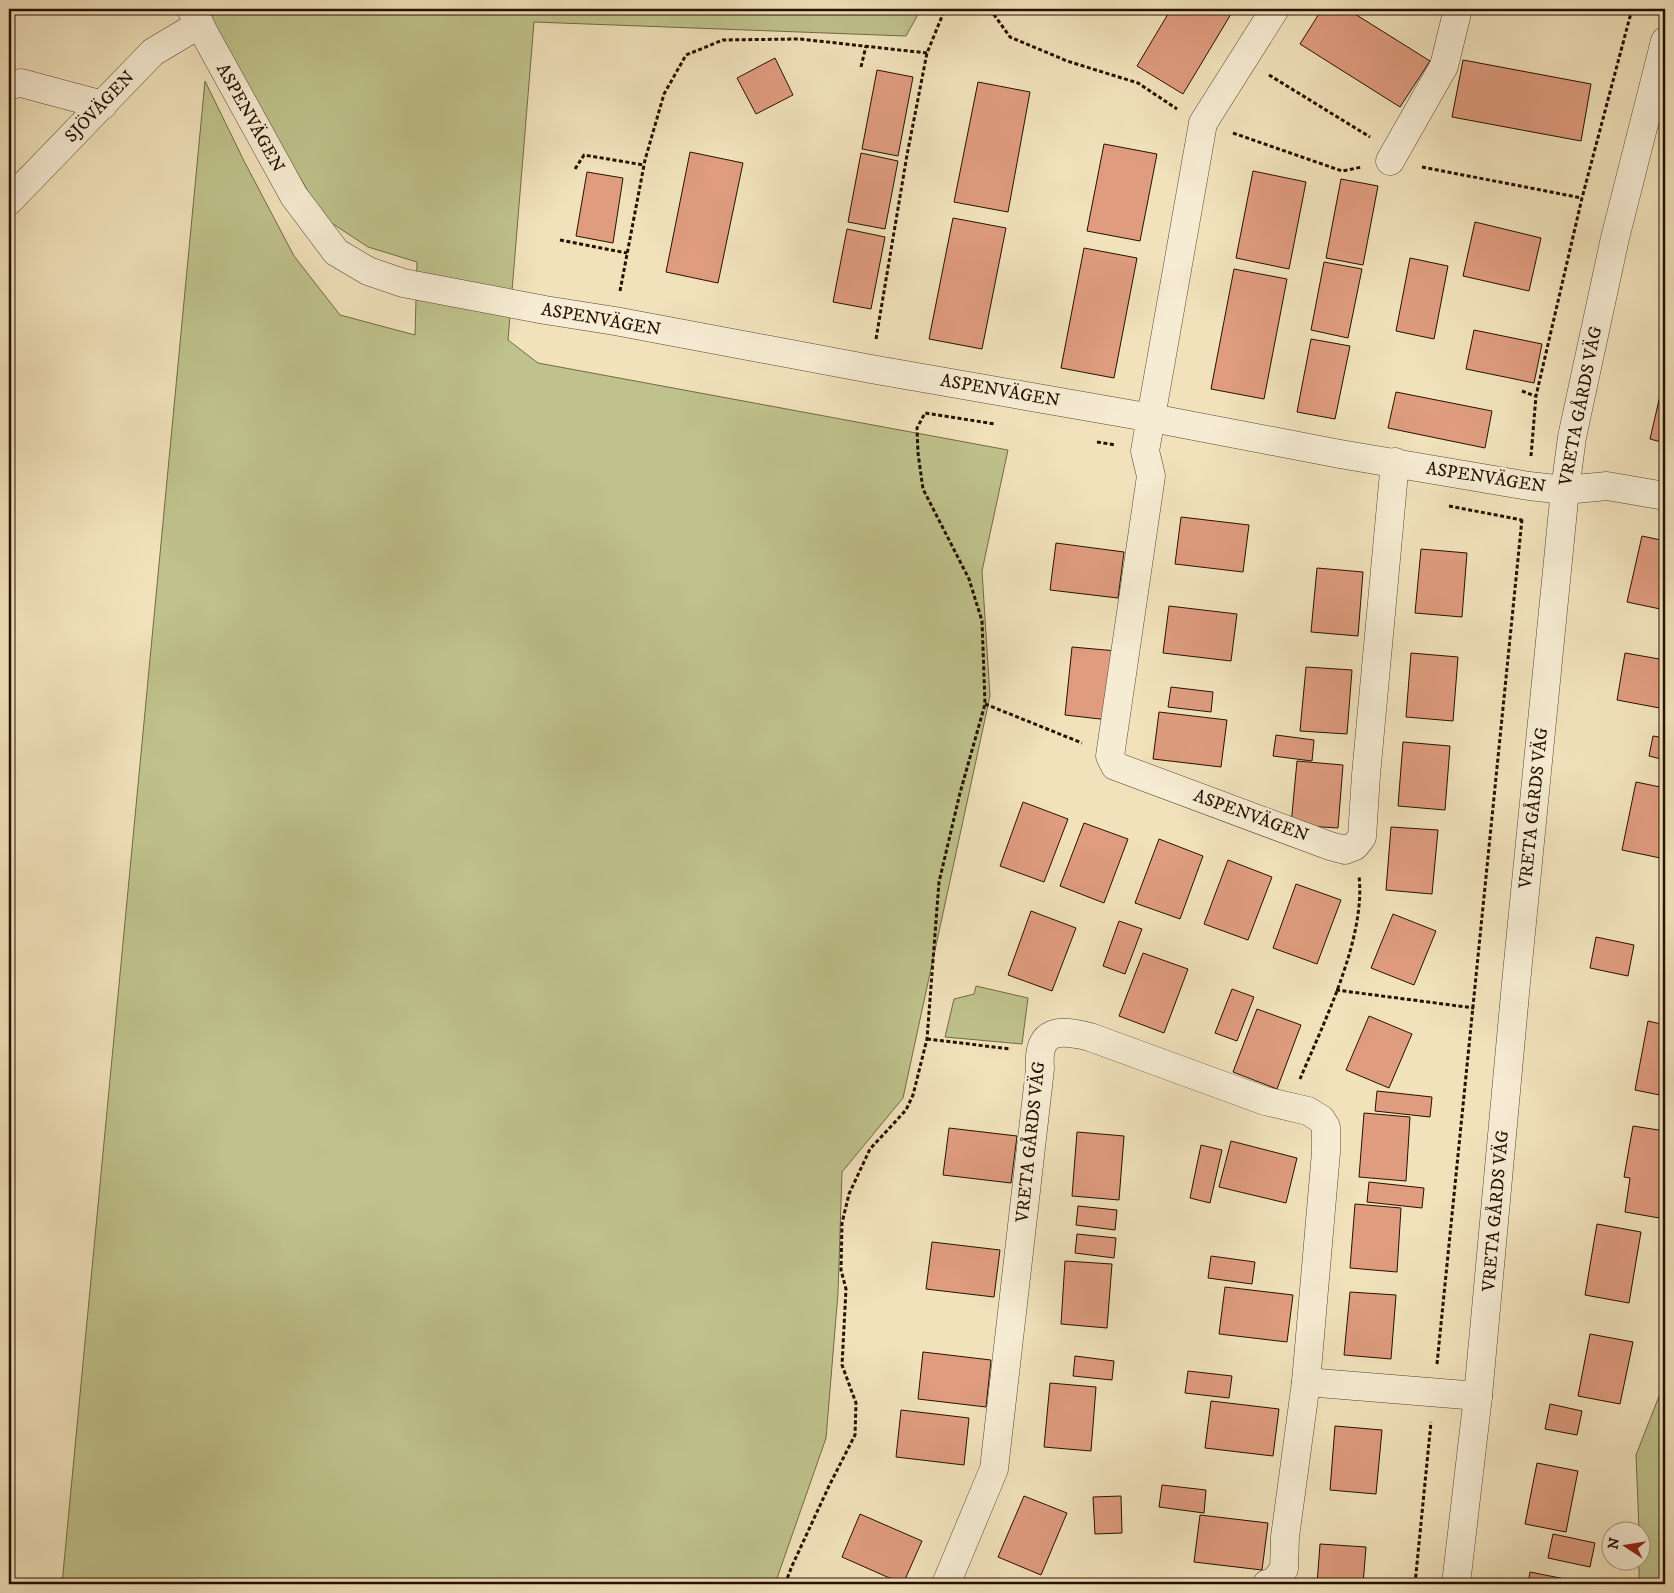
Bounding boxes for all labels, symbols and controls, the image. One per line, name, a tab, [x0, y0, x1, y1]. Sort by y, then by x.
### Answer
street label: ASPENVÄGEN	[211, 60, 289, 176]
street label: SJÖVÄGEN	[60, 66, 140, 147]
street label: ASPENVÄGEN	[540, 299, 663, 341]
street label: VRETA GÅRDS VÄG	[1554, 324, 1607, 489]
street label: ASPENVÄGEN	[939, 370, 1062, 412]
street label: ASPENVÄGEN	[1425, 458, 1548, 498]
street label: VRETA GÅRDS VÄG	[1514, 726, 1553, 891]
street label: ASPENVÄGEN	[1190, 785, 1312, 847]
street label: VRETA GÅRDS VÄG	[1011, 1060, 1050, 1225]
street label: VRETA GÅRDS VÄG	[1477, 1129, 1514, 1294]
north arrow	[1602, 1520, 1652, 1570]
text: N	[1604, 1536, 1624, 1551]

